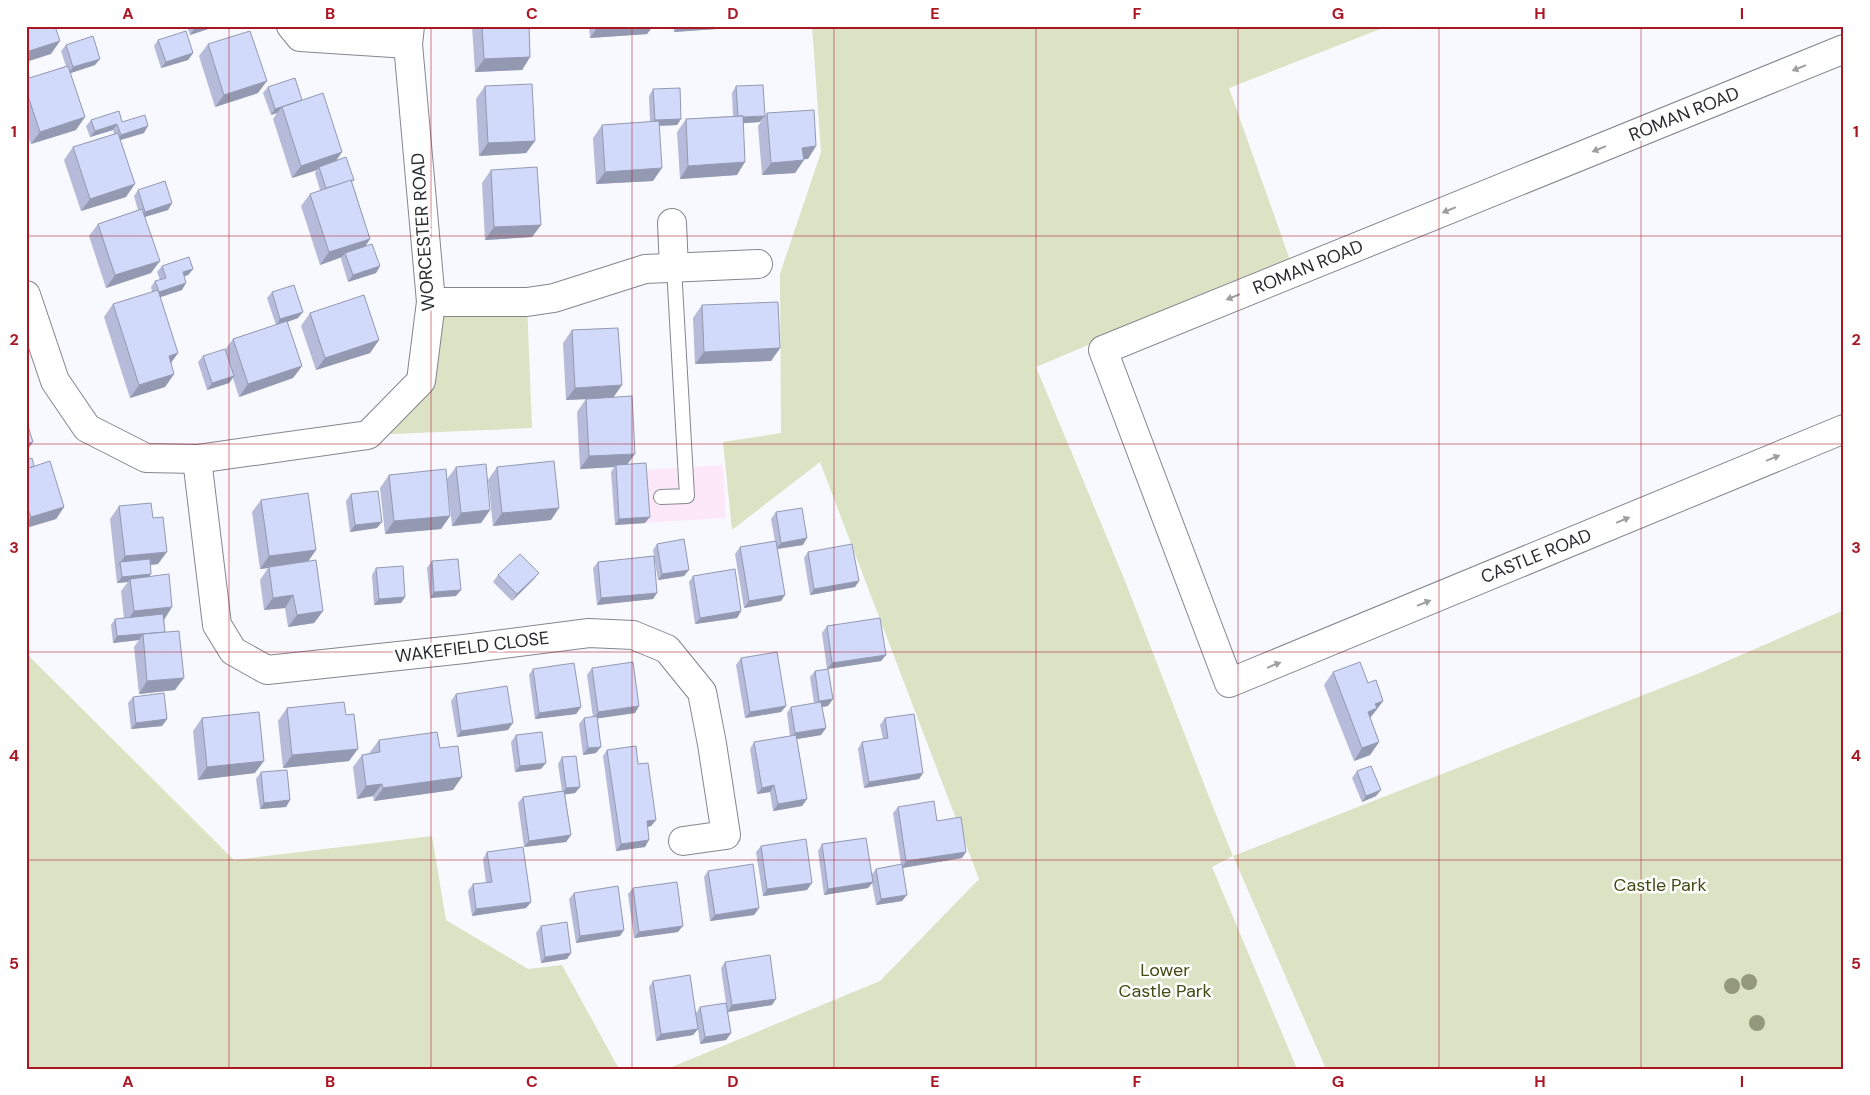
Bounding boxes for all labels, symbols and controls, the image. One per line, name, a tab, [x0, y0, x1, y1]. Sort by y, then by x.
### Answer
text: A	[122, 3, 134, 24]
text: B	[325, 3, 335, 24]
text: C	[526, 3, 538, 24]
text: D	[727, 3, 739, 24]
text: E	[930, 3, 940, 24]
text: F	[1133, 3, 1142, 24]
text: G	[1332, 3, 1344, 24]
text: H	[1534, 3, 1546, 24]
text: I	[1740, 3, 1744, 24]
one-way arrow	[1791, 64, 1806, 72]
street label: ROMAN ROAD	[1625, 81, 1743, 147]
text: 1	[11, 121, 17, 142]
text: 1	[1853, 121, 1859, 142]
one-way arrow	[1592, 145, 1606, 153]
street label: WORCESTER ROAD	[405, 152, 441, 312]
one-way arrow	[1442, 206, 1456, 214]
street label: ROMAN ROAD	[1249, 234, 1367, 300]
one-way arrow	[1225, 293, 1240, 301]
text: 2	[9, 329, 19, 350]
text: 2	[1851, 329, 1861, 350]
one-way arrow	[1766, 454, 1780, 462]
one-way arrow	[1616, 516, 1630, 524]
street label: CASTLE ROAD	[1477, 523, 1595, 589]
text: 3	[9, 537, 19, 558]
text: 3	[1851, 537, 1861, 558]
one-way arrow	[1417, 598, 1431, 606]
street label: WAKEFIELD CLOSE	[393, 626, 551, 668]
one-way arrow	[1267, 660, 1281, 668]
text: 4	[9, 745, 19, 766]
text: 4	[1851, 745, 1861, 766]
park label: Castle Park	[1614, 873, 1706, 897]
text: 5	[9, 953, 19, 974]
text: 5	[1851, 953, 1861, 974]
park label: Lower Castle Park	[1119, 958, 1211, 1003]
text: A	[122, 1071, 134, 1092]
text: B	[325, 1071, 335, 1092]
text: C	[526, 1071, 538, 1092]
text: D	[727, 1071, 739, 1092]
text: E	[930, 1071, 940, 1092]
text: F	[1133, 1071, 1142, 1092]
text: G	[1332, 1071, 1344, 1092]
text: H	[1534, 1071, 1546, 1092]
text: I	[1740, 1071, 1744, 1092]

